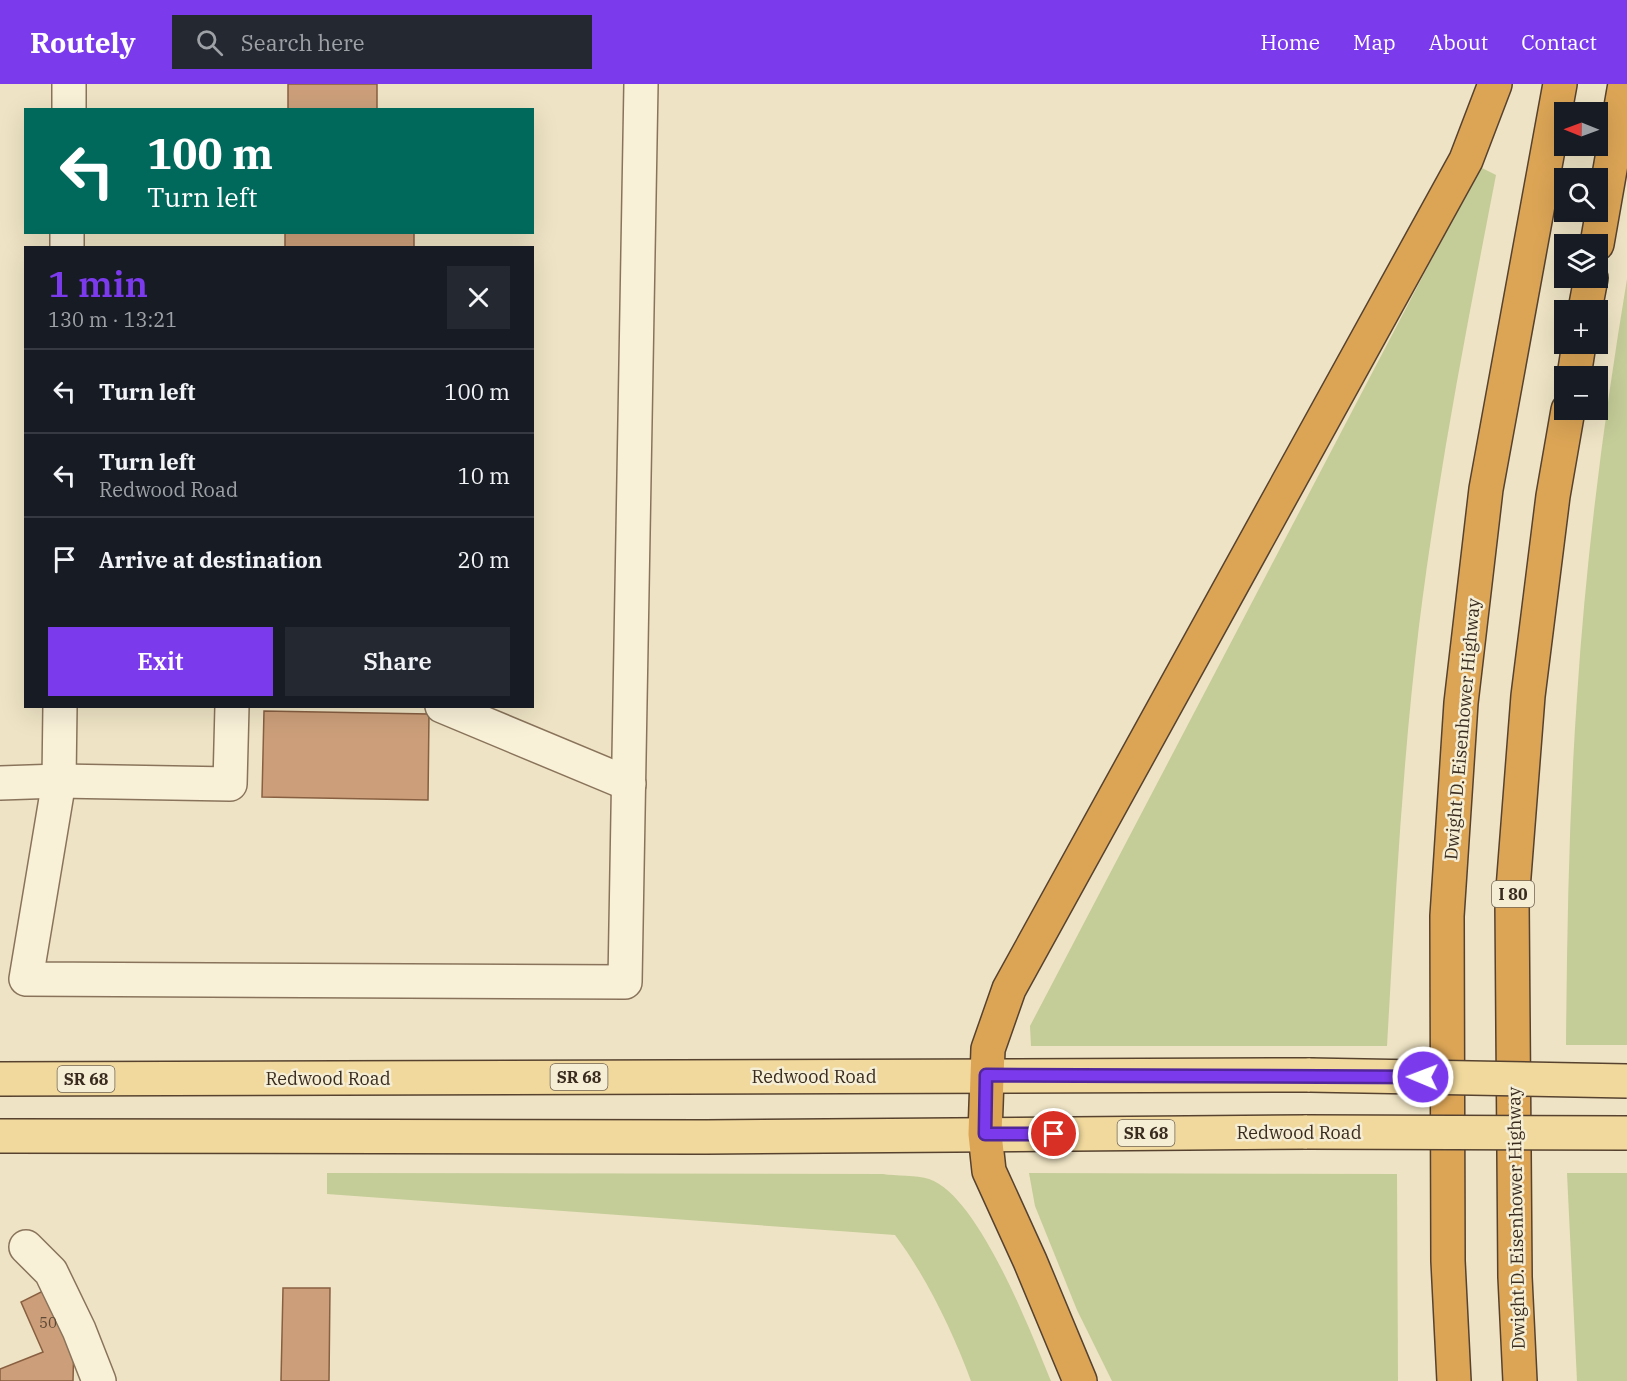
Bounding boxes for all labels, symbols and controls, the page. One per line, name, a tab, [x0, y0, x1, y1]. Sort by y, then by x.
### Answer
search box	[172, 15, 592, 69]
text: Routely	[30, 24, 136, 61]
icon: search	[193, 26, 226, 59]
text: Search here	[241, 28, 365, 57]
text: Home	[1260, 28, 1320, 56]
text: Map	[1353, 28, 1396, 56]
text: About	[1429, 28, 1488, 56]
text: Contact	[1521, 28, 1597, 56]
north arrow	[1554, 102, 1608, 156]
map controls	[1554, 102, 1608, 420]
text: 100 m	[147, 126, 273, 181]
icon: left	[48, 132, 126, 210]
button: search	[1554, 168, 1608, 222]
text: Turn left	[147, 179, 258, 214]
button: layers	[1554, 234, 1608, 288]
text: 1 min	[48, 260, 148, 307]
button: close	[447, 266, 510, 329]
button: +	[1554, 300, 1608, 354]
text: 130 m · 13:21	[48, 306, 177, 333]
button: −	[1554, 366, 1608, 420]
icon: left	[48, 375, 81, 408]
text: Turn left	[99, 377, 195, 406]
text: 100 m	[444, 377, 510, 406]
text: Turn left	[99, 447, 195, 476]
icon: left	[48, 459, 81, 492]
text: 10 m	[458, 461, 510, 490]
text: Redwood Road	[99, 476, 238, 503]
icon: arrive	[48, 543, 81, 576]
text: Arrive at destination	[99, 545, 322, 574]
text: 20 m	[458, 545, 510, 574]
street label: Dwight D. Eisenhower Highway	[1439, 597, 1485, 861]
button: Exit	[48, 627, 273, 696]
button: Share	[285, 627, 510, 696]
road number: I 80	[1492, 881, 1534, 907]
position arrow	[1391, 1045, 1455, 1109]
road number: SR 68	[550, 1064, 608, 1090]
street label: Redwood Road	[751, 1065, 877, 1088]
road number: SR 68	[58, 1066, 115, 1092]
street label: Redwood Road	[265, 1067, 391, 1090]
street label: Dwight D. Eisenhower Highway	[1502, 1086, 1530, 1350]
pin	[1028, 1108, 1079, 1159]
icon: arrive	[1037, 1117, 1070, 1150]
road number: SR 68	[1118, 1120, 1174, 1146]
street label: Redwood Road	[1236, 1121, 1362, 1144]
house number: 50	[39, 1313, 57, 1332]

